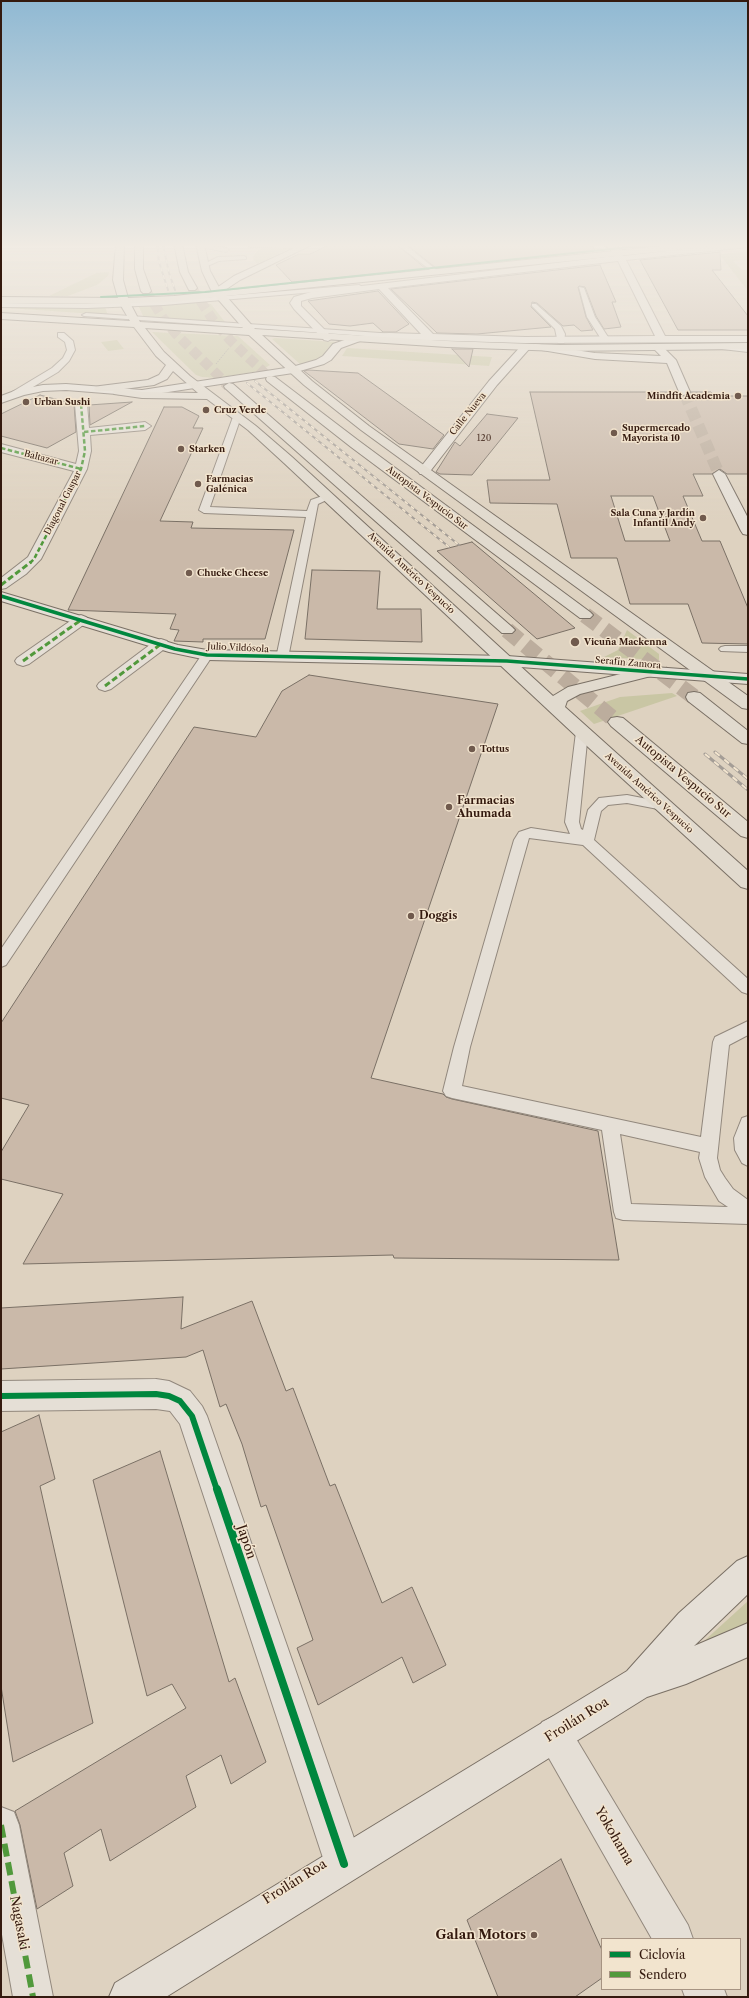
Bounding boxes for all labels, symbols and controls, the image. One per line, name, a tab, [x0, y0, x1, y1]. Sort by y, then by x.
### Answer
street label: Calle Nueva	[448, 391, 488, 437]
place label: Mindfit Academia	[647, 391, 730, 401]
marker: Mindfit Academia	[733, 391, 743, 401]
marker: Urban Sushi	[21, 397, 31, 407]
place label: Urban Sushi	[34, 397, 90, 407]
marker: Cruz Verde	[201, 405, 211, 415]
place label: Cruz Verde	[214, 405, 266, 415]
place label: Supermercado Mayorista 10	[622, 423, 690, 444]
marker: Supermercado Mayorista 10	[609, 428, 619, 438]
house number: 120	[477, 433, 491, 443]
marker: Starken	[176, 444, 186, 454]
place label: Starken	[189, 444, 225, 454]
street label: Baltazar	[23, 448, 59, 468]
street label: Autopista Vespucio Sur	[384, 464, 470, 532]
street label: Diagonal Gaspar	[42, 469, 84, 537]
place label: Farmacias Galénica	[206, 474, 253, 495]
marker: Farmacias Galénica	[193, 479, 203, 489]
place label: Sala Cuna y Jardín Infantil Andy	[611, 508, 695, 529]
marker: Sala Cuna y Jardín Infantil Andy	[698, 513, 708, 523]
street label: Avenida Américo Vespucio	[365, 530, 457, 616]
marker: Chucke Cheese	[184, 568, 194, 578]
place label: Chucke Cheese	[197, 568, 268, 578]
marker: Vicuña Mackenna	[569, 636, 581, 648]
place label: Vicuña Mackenna	[584, 637, 667, 647]
street label: Julio Vildósola	[207, 641, 269, 655]
street label: Serafín Zamora	[595, 655, 661, 671]
street label: Autopista Vespucio Sur	[632, 733, 734, 821]
marker: Tottus	[467, 744, 477, 754]
place label: Tottus	[480, 744, 509, 754]
street label: Avenida Américo Vespucio	[603, 751, 695, 835]
place label: Farmacias Ahumada	[457, 794, 515, 820]
marker: Farmacias Ahumada	[444, 802, 454, 812]
place label: Doggis	[419, 909, 457, 923]
marker: Doggis	[406, 911, 416, 921]
street label: Japón	[233, 1523, 259, 1561]
street label: Froilán Roa	[542, 1694, 612, 1746]
street label: Yokohama	[591, 1804, 637, 1868]
street label: Froilán Roa	[260, 1856, 330, 1908]
street label: Nagasaki	[6, 1895, 32, 1951]
place label: Galan Motors	[436, 1927, 526, 1943]
marker: Galan Motors	[529, 1930, 539, 1940]
legend	[601, 1938, 741, 1990]
text: Ciclovía	[639, 1947, 685, 1962]
text: Sendero	[639, 1967, 687, 1982]

